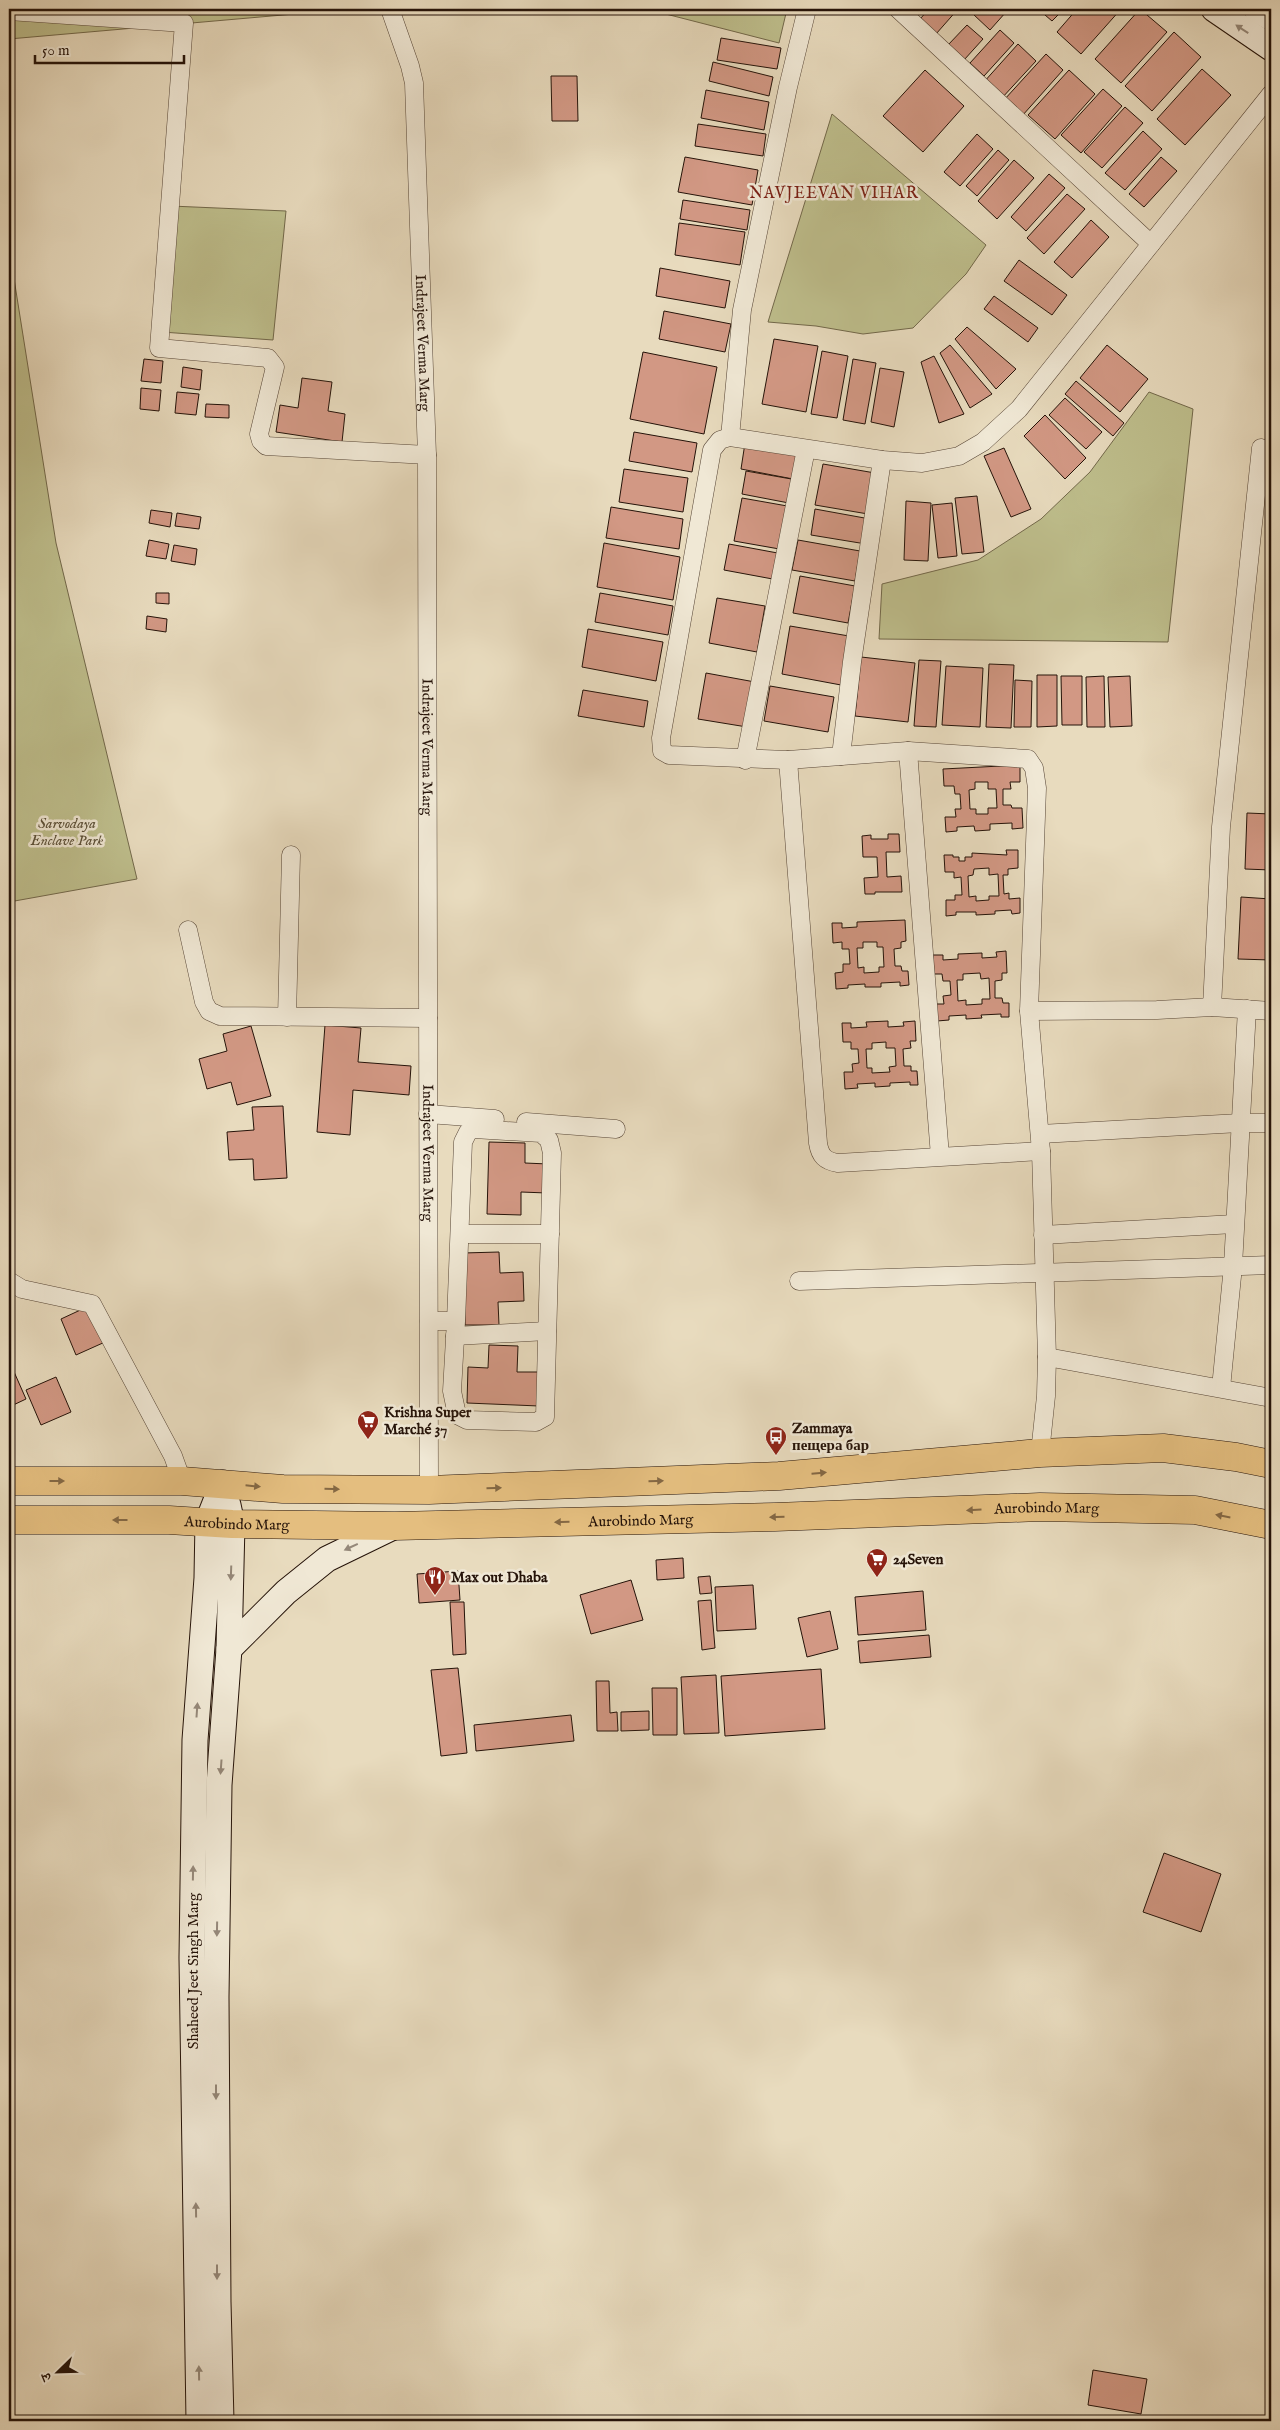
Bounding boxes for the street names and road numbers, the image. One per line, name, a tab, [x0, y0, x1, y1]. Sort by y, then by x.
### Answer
street label: Indrajeet Verma Marg	[411, 274, 435, 413]
street label: Indrajeet Verma Marg	[417, 678, 437, 816]
street label: Indrajeet Verma Marg	[418, 1084, 437, 1222]
street label: Aurobindo Marg	[993, 1498, 1100, 1519]
street label: Aurobindo Marg	[587, 1510, 694, 1531]
street label: Aurobindo Marg	[183, 1512, 290, 1535]
street label: Shaheed Jeet Singh Marg	[184, 1892, 203, 2049]

